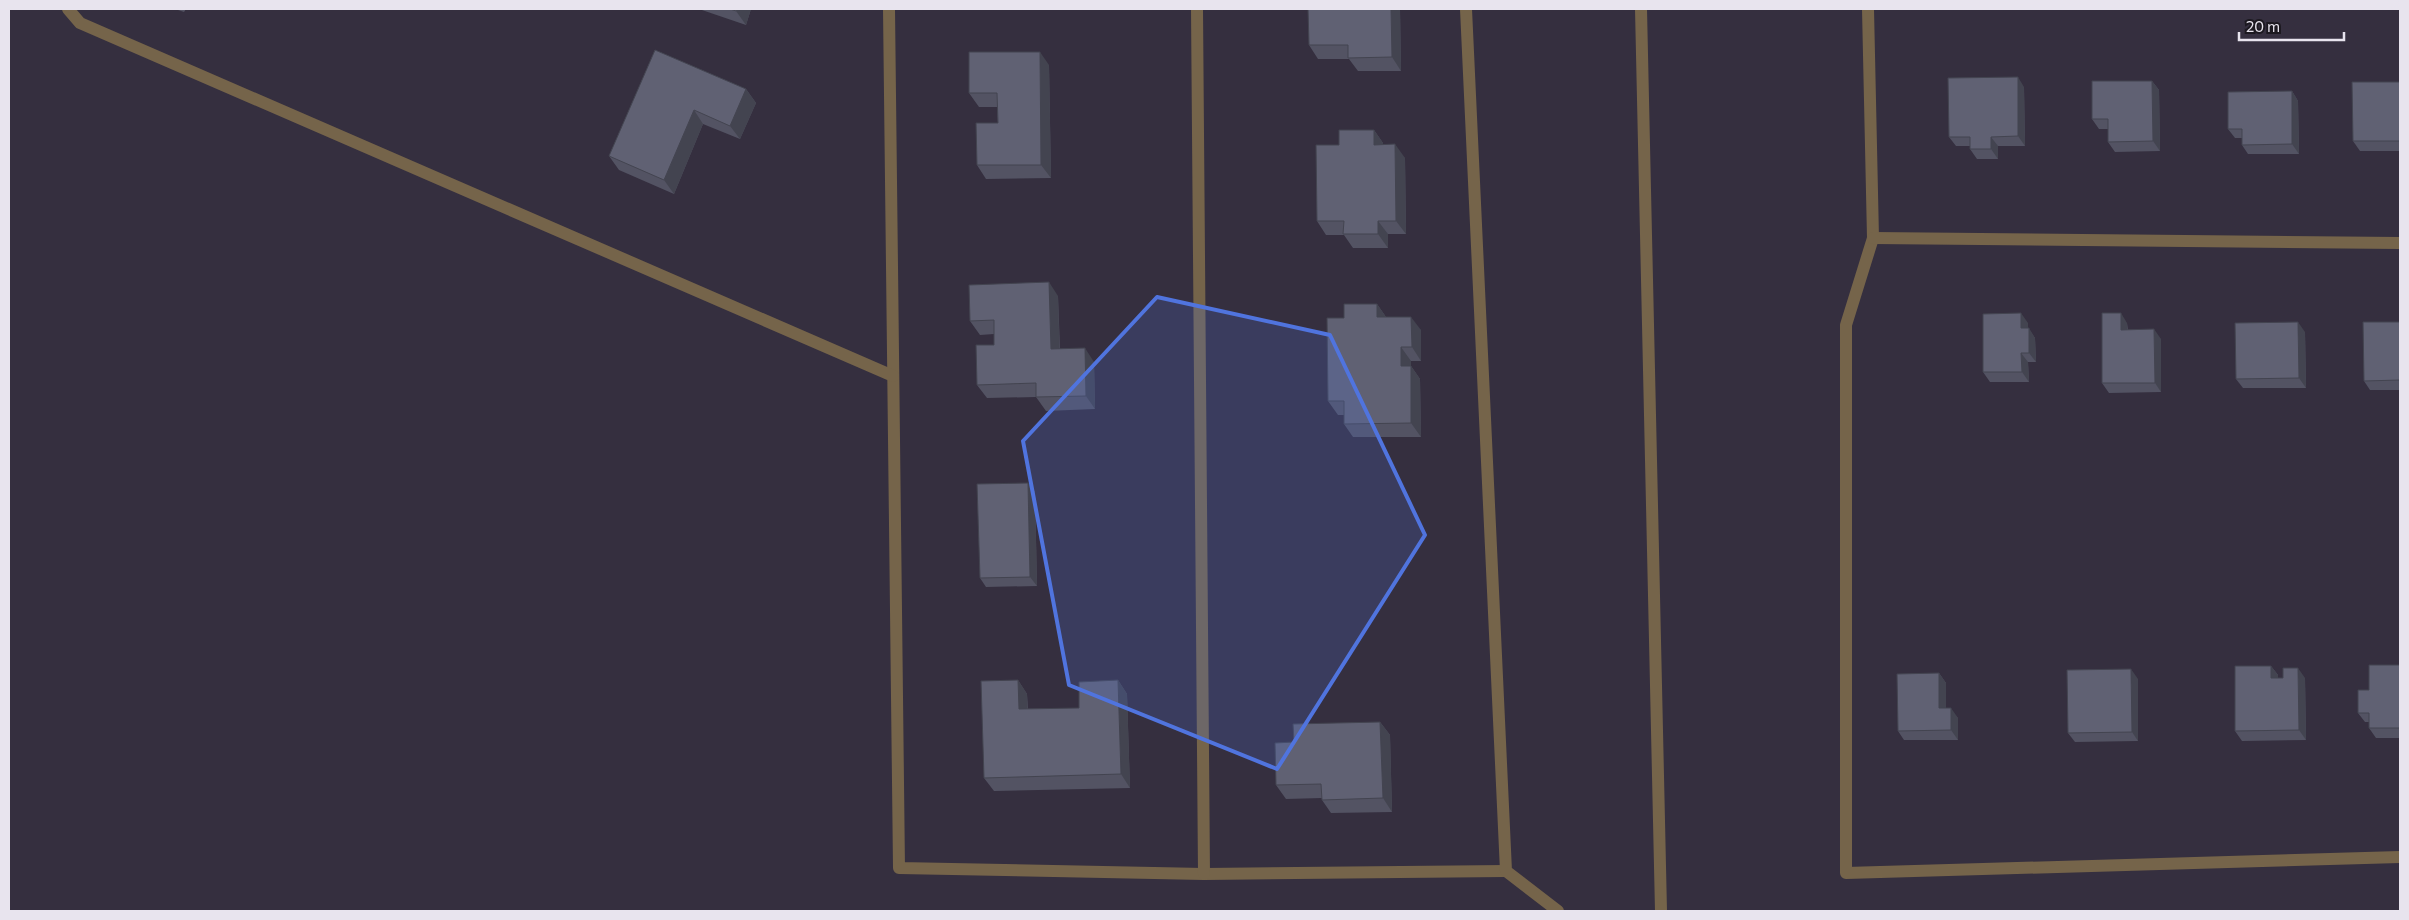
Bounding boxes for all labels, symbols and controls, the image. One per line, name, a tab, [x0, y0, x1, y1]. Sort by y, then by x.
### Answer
scale bar	[2239, 10, 2344, 42]
text: 20 m	[2246, 17, 2280, 35]

